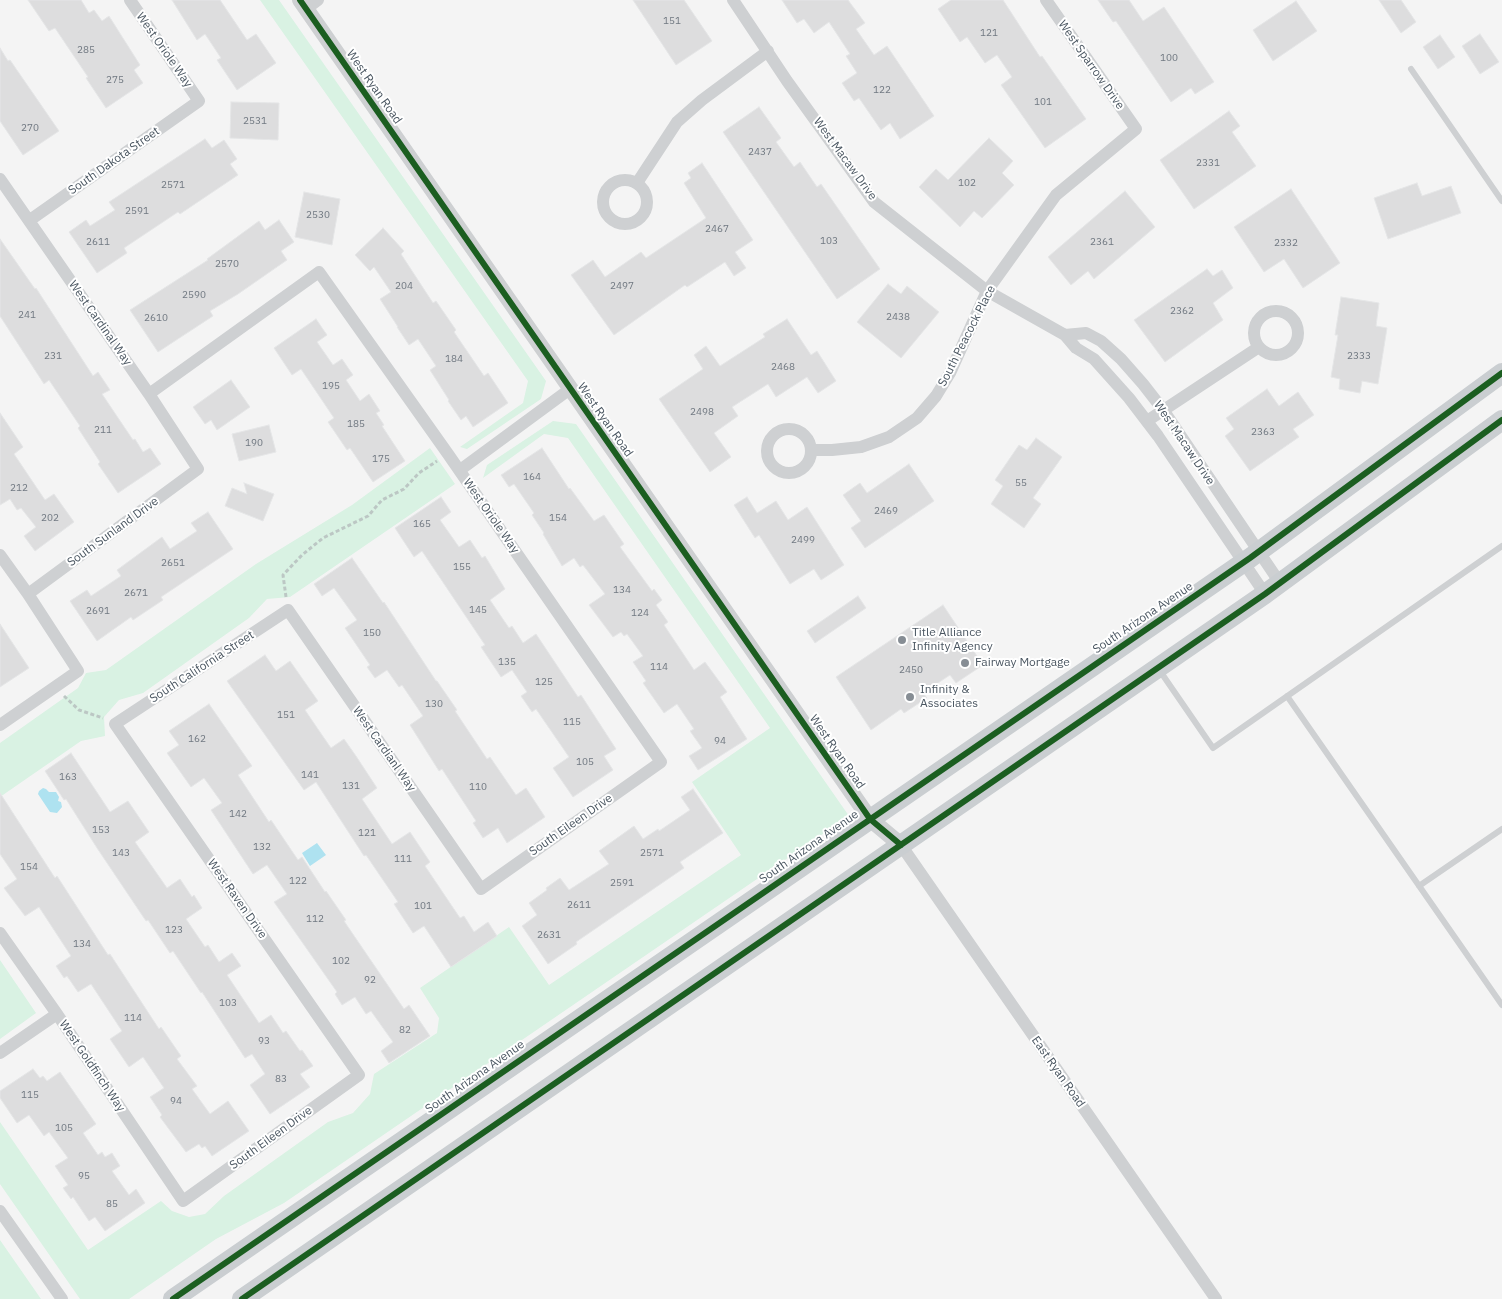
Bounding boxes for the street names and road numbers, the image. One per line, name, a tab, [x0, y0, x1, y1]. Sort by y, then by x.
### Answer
street label: West Oriole Way	[133, 10, 195, 90]
street label: West Sparrow Drive	[1055, 18, 1127, 112]
street label: West Ryan Road	[343, 47, 405, 127]
street label: West Macaw Drive	[810, 115, 880, 203]
street label: South Dakota Street	[66, 124, 162, 198]
street label: West Cardinal Way	[65, 278, 135, 368]
street label: South Peacock Place	[935, 283, 999, 389]
street label: West Ryan Road	[574, 380, 636, 460]
street label: West Macaw Drive	[1151, 398, 1217, 488]
street label: West Oriole Way	[460, 476, 522, 556]
street label: South Sunland Drive	[65, 494, 161, 570]
street label: South Arizona Avenue	[1090, 579, 1196, 657]
street label: South California Street	[147, 628, 257, 706]
street label: West Cardianl Way	[349, 704, 419, 794]
street label: West Ryan Road	[806, 712, 868, 792]
street label: South Eileen Drive	[527, 791, 615, 859]
street label: South Arizona Avenue	[757, 807, 861, 887]
street label: West Raven Drive	[204, 857, 270, 941]
street label: West Goldfinch Way	[56, 1017, 128, 1115]
street label: East Ryan Road	[1028, 1034, 1088, 1110]
street label: South Arizona Avenue	[423, 1037, 527, 1117]
street label: South Eileen Drive	[227, 1103, 315, 1173]

